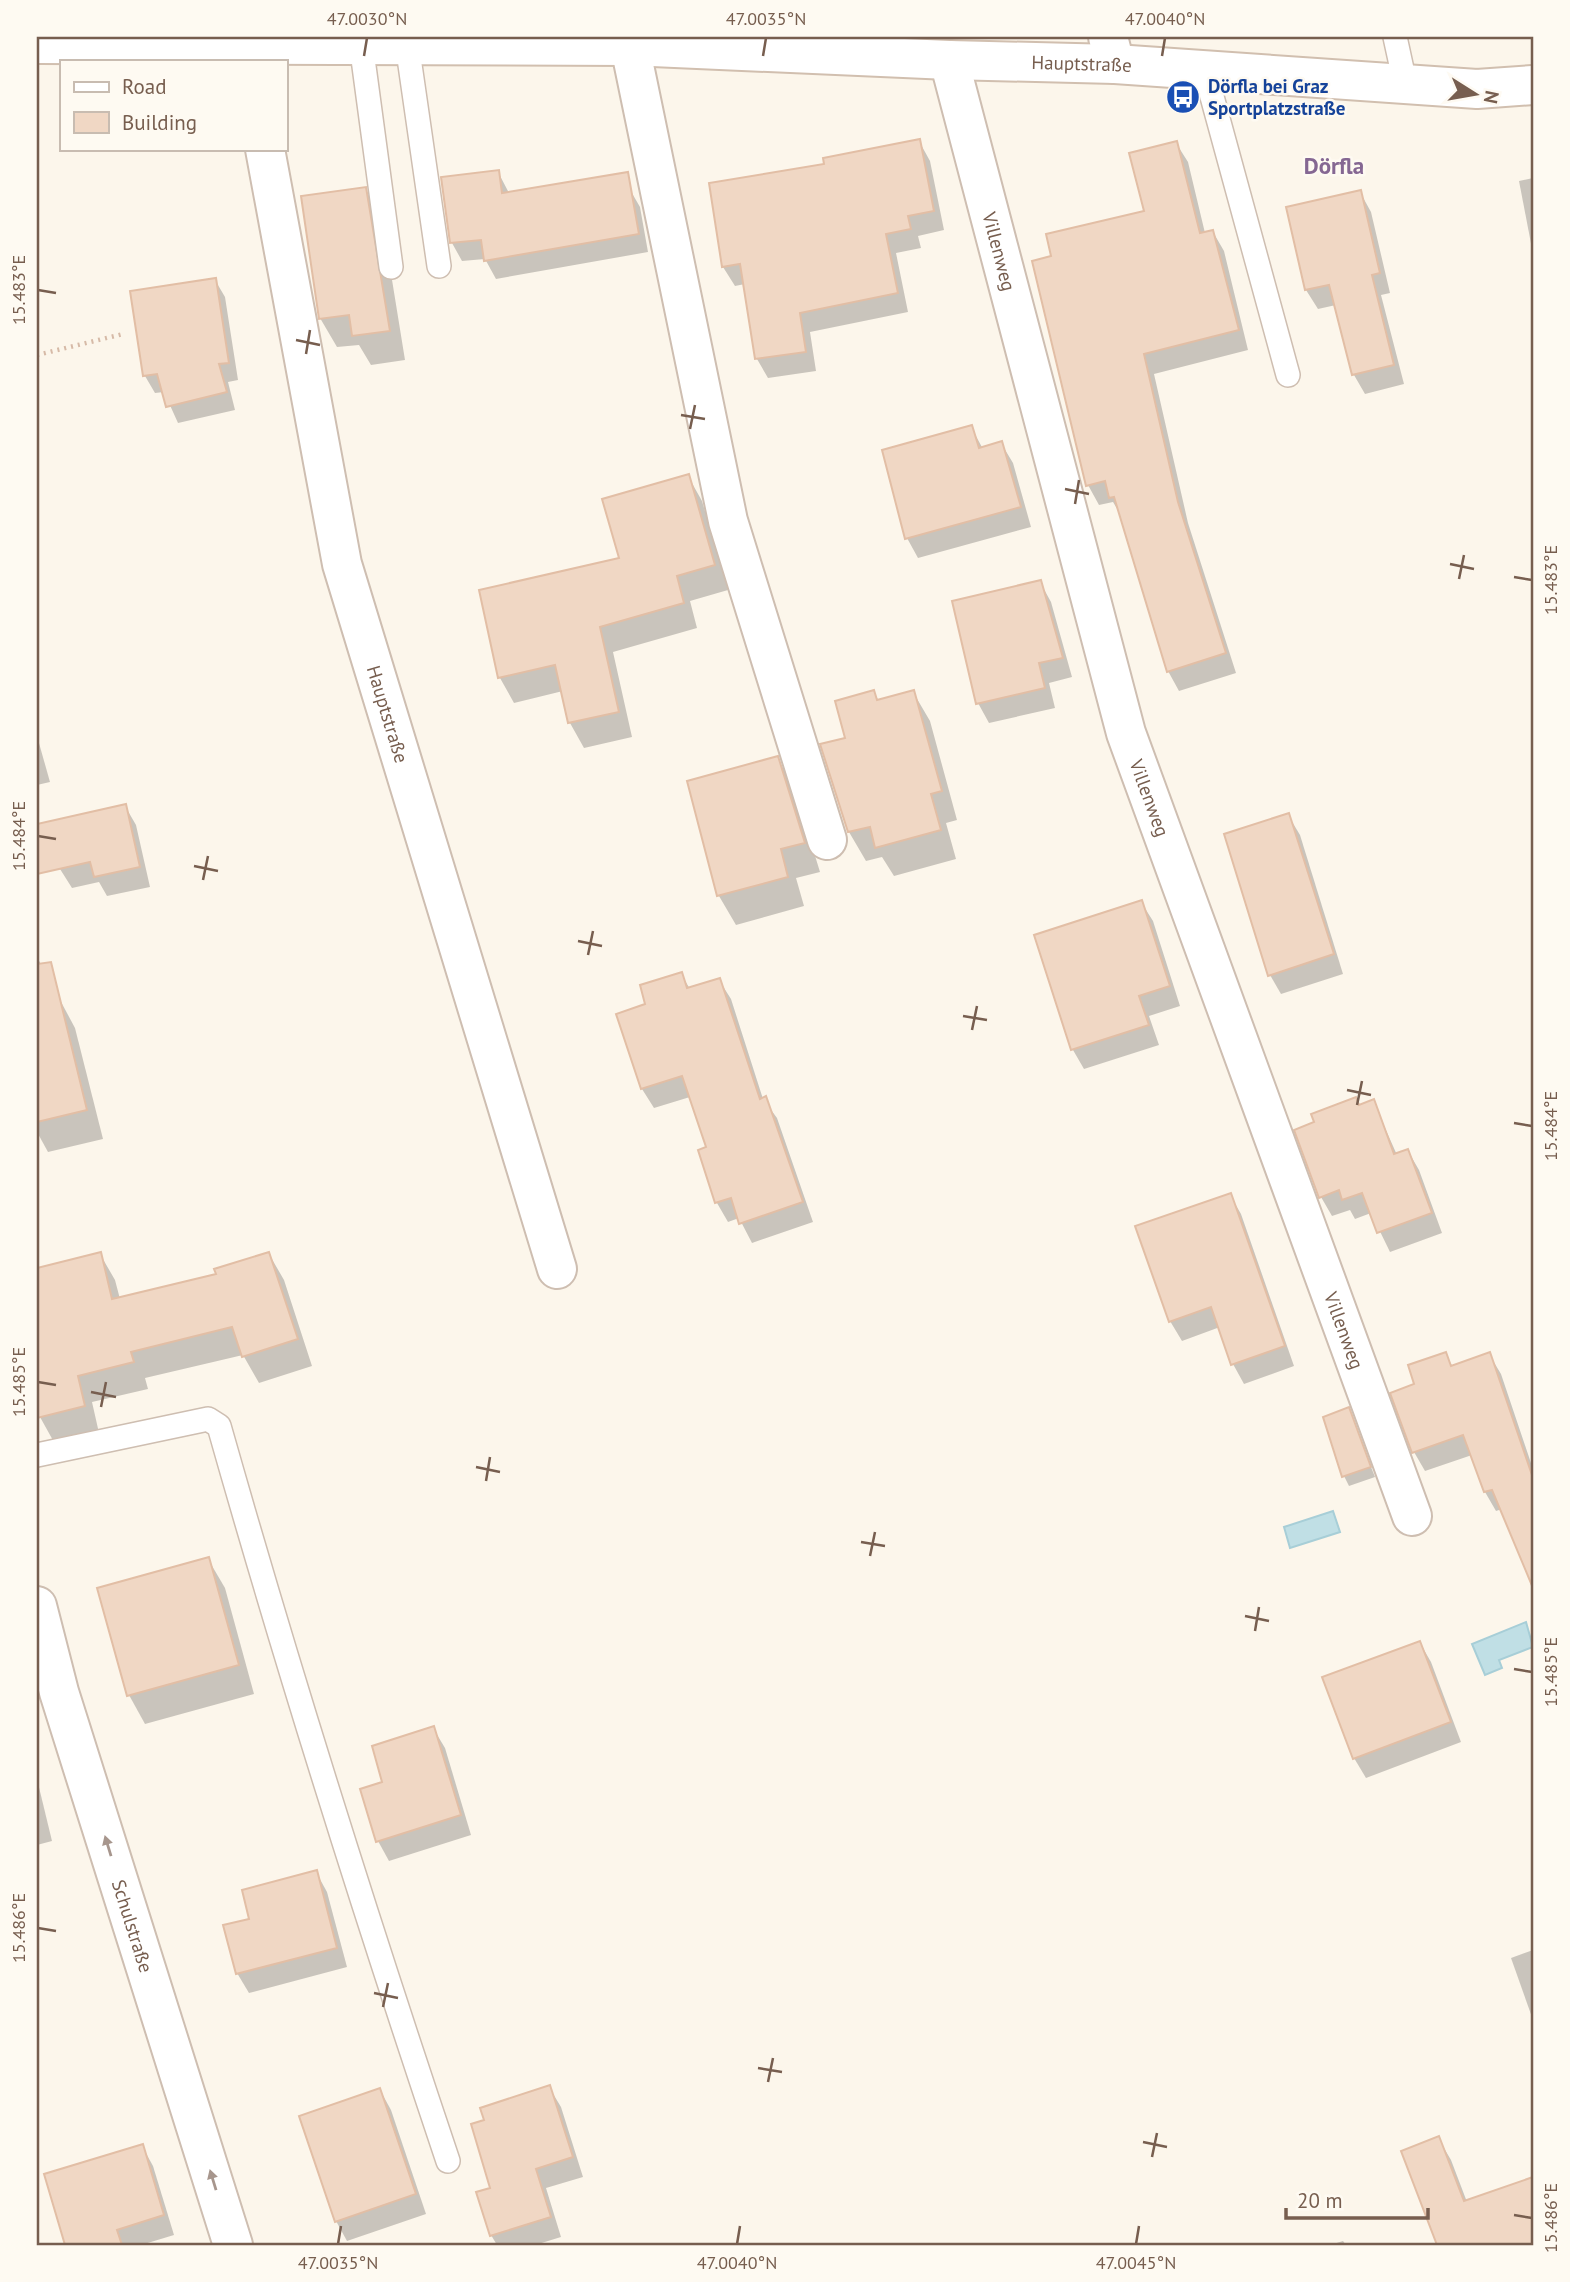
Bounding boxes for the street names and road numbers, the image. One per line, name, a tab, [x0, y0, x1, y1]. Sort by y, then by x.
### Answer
street label: Hauptstraße	[1031, 50, 1133, 77]
street label: Villenweg	[977, 209, 1021, 293]
street label: Hauptstraße	[362, 663, 414, 766]
street label: Villenweg	[1124, 755, 1175, 840]
street label: Villenweg	[1319, 1288, 1369, 1372]
street label: Schulstraße	[107, 1876, 158, 1975]

